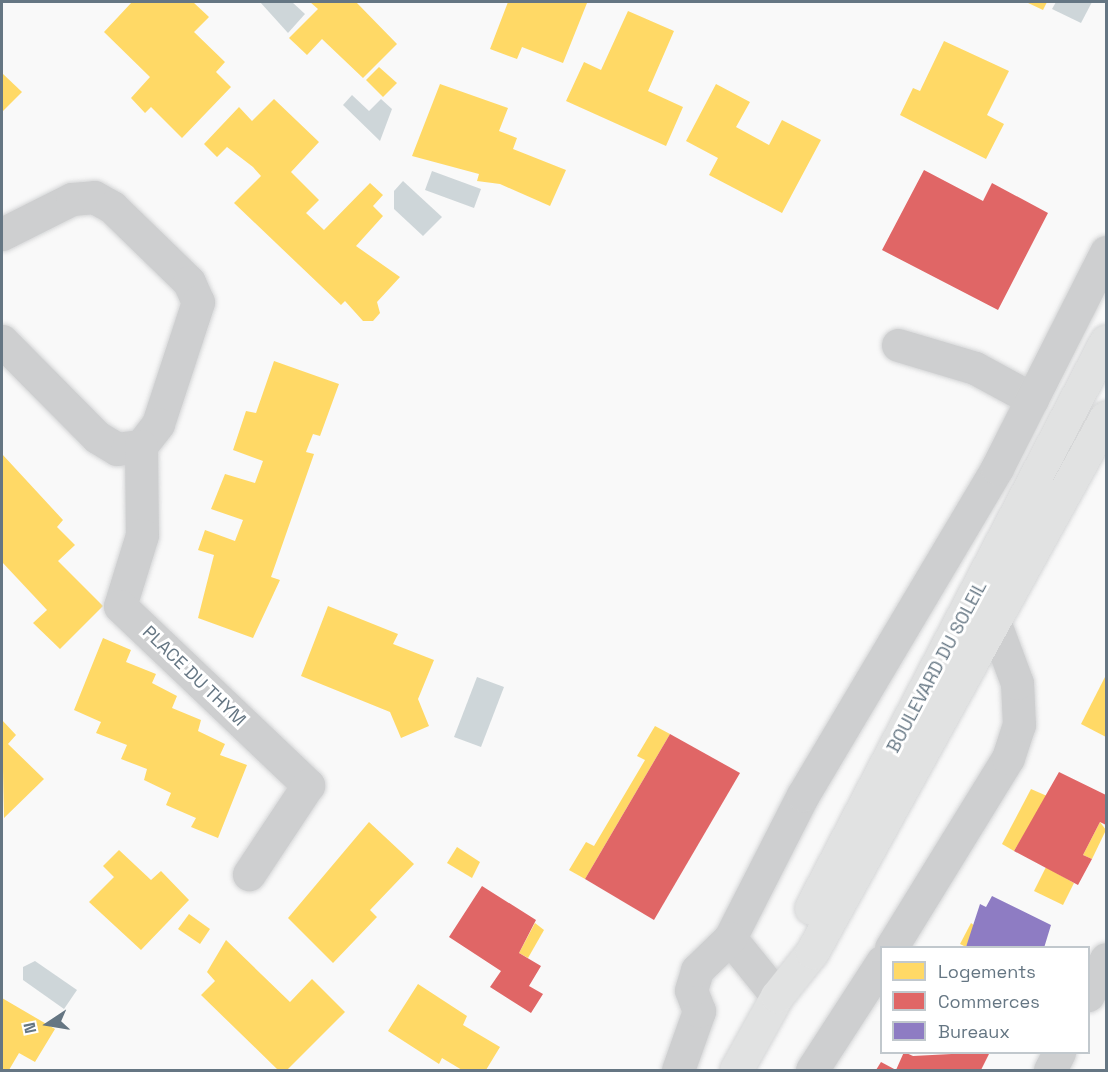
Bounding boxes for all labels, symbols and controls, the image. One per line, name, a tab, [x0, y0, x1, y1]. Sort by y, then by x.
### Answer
street label: BOULEVARD DU SOLEIL	[883, 578, 991, 756]
street label: PLACE DU THYM	[138, 621, 250, 731]
legend	[880, 946, 1090, 1054]
text: Logements	[938, 960, 1036, 983]
text: Commerces	[938, 990, 1040, 1013]
north arrow	[18, 994, 78, 1054]
text: N	[19, 1020, 41, 1035]
text: Bureaux	[938, 1020, 1010, 1043]

